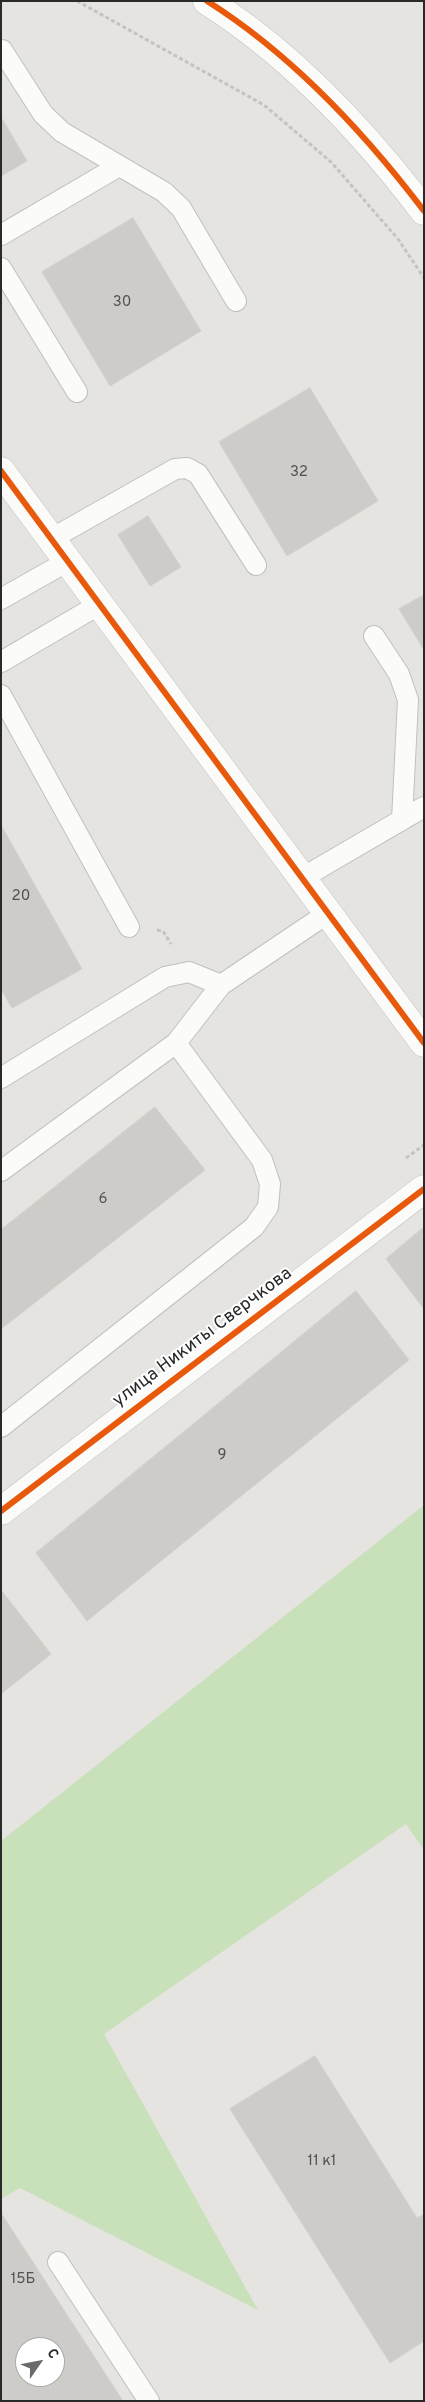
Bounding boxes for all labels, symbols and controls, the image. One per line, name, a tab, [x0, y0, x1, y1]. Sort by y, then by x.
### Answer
house number: 30	[113, 294, 131, 312]
house number: 32	[290, 464, 308, 482]
house number: 20	[12, 888, 30, 906]
house number: 6	[99, 1191, 107, 1209]
street label: улица Никиты Сверчкова	[109, 1264, 297, 1412]
house number: 9	[218, 1447, 226, 1465]
house number: 11 к1	[308, 2153, 336, 2171]
house number: 15Б	[11, 2271, 35, 2289]
north arrow	[15, 2337, 65, 2387]
text: С	[43, 2346, 62, 2362]

